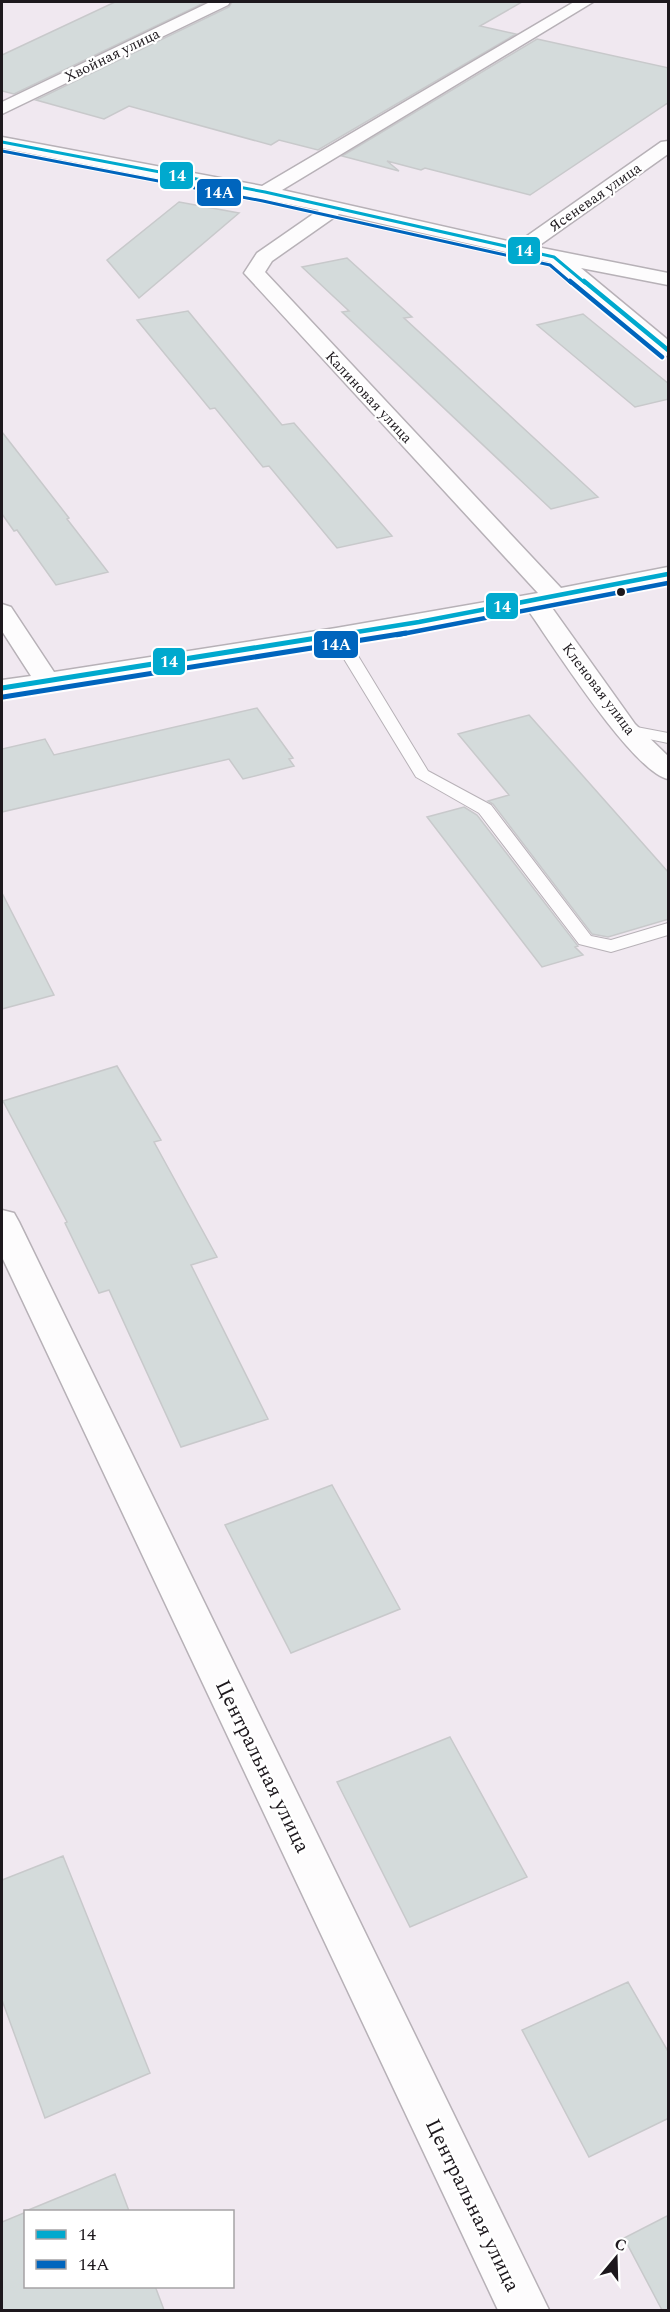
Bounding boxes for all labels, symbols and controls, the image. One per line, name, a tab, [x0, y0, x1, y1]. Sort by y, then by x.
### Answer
street label: Хвойная улица	[60, 22, 165, 89]
street label: Ясеневая улица	[544, 156, 647, 238]
line badge: 14	[159, 161, 194, 190]
text: 14	[168, 164, 186, 188]
line badge: 14А	[196, 178, 242, 207]
text: 14А	[204, 181, 235, 205]
line badge: 14	[507, 236, 541, 265]
text: 14	[515, 239, 533, 263]
street label: Калиновая улица	[320, 346, 418, 449]
unlabelled marker	[615, 586, 627, 598]
line badge: 14	[485, 592, 519, 620]
text: 14	[493, 595, 511, 619]
line badge: 14А	[313, 630, 359, 659]
text: 14А	[321, 633, 352, 657]
street label: Кленовая улица	[556, 638, 641, 741]
line badge: 14	[152, 647, 186, 676]
text: 14	[160, 650, 178, 674]
street label: Центральная улица	[206, 1674, 318, 1859]
street label: Центральная улица	[416, 2113, 528, 2298]
legend	[24, 2210, 234, 2288]
text: 14	[78, 2221, 96, 2248]
north arrow	[586, 2228, 646, 2288]
text: С	[611, 2232, 630, 2258]
text: 14А	[78, 2251, 110, 2278]

